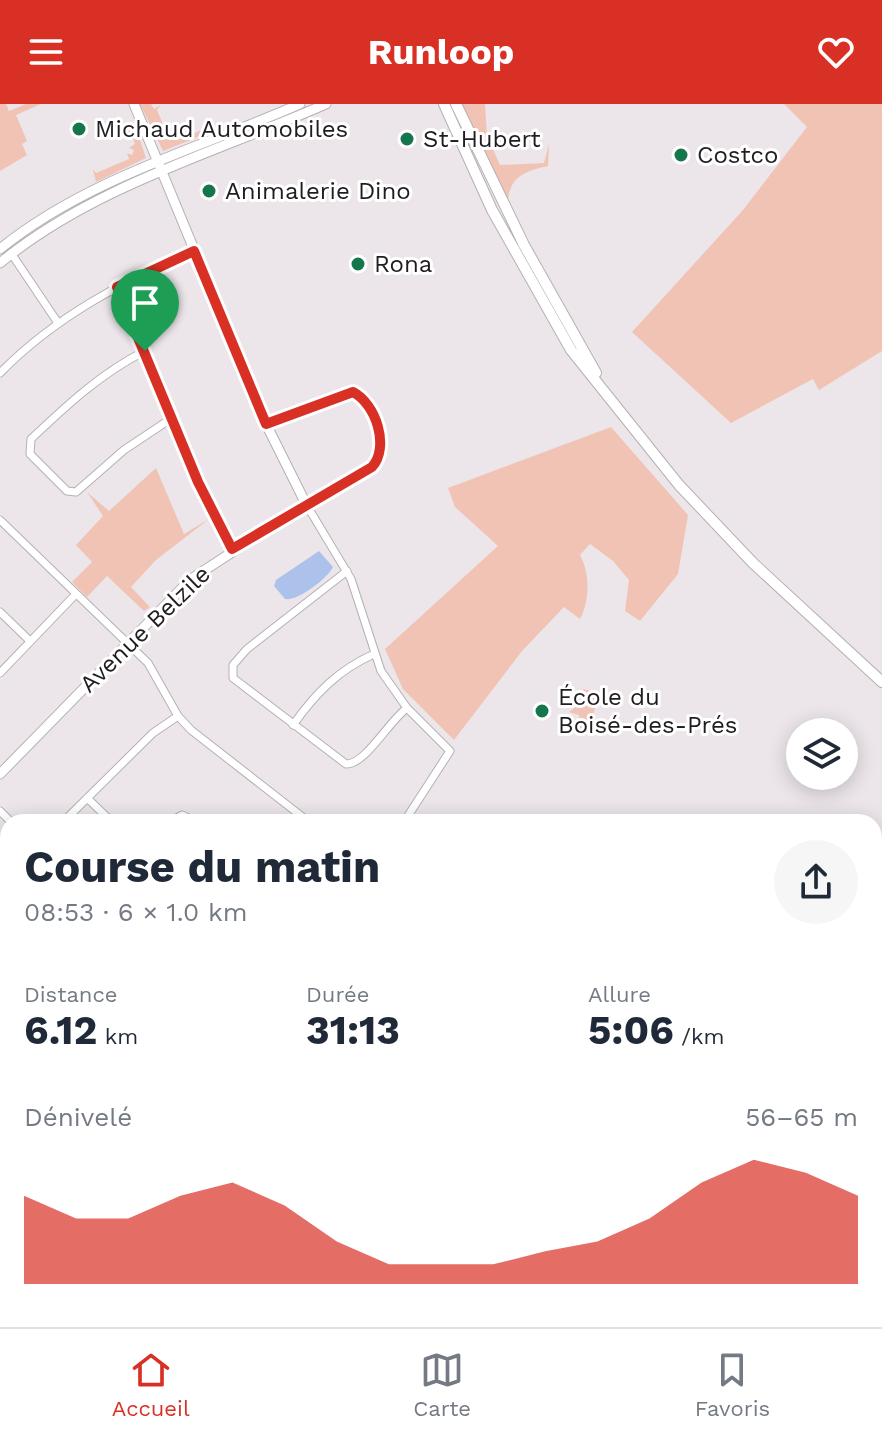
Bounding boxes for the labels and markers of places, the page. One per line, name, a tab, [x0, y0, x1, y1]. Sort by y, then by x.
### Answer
place label: Michaud Automobiles	[95, 115, 348, 143]
marker: Michaud Automobiles	[70, 120, 88, 138]
place label: St-Hubert	[423, 125, 541, 153]
marker: St-Hubert	[398, 130, 416, 148]
place label: Costco	[697, 141, 778, 169]
marker: Costco	[672, 146, 690, 164]
place label: Animalerie Dino	[225, 177, 411, 205]
marker: Animalerie Dino	[200, 182, 218, 200]
place label: Rona	[374, 250, 432, 278]
marker: Rona	[349, 255, 367, 273]
pin	[111, 269, 179, 351]
place label: École du Boisé-des-Prés	[558, 683, 738, 739]
marker: École du Boisé-des-Prés	[533, 702, 551, 720]

